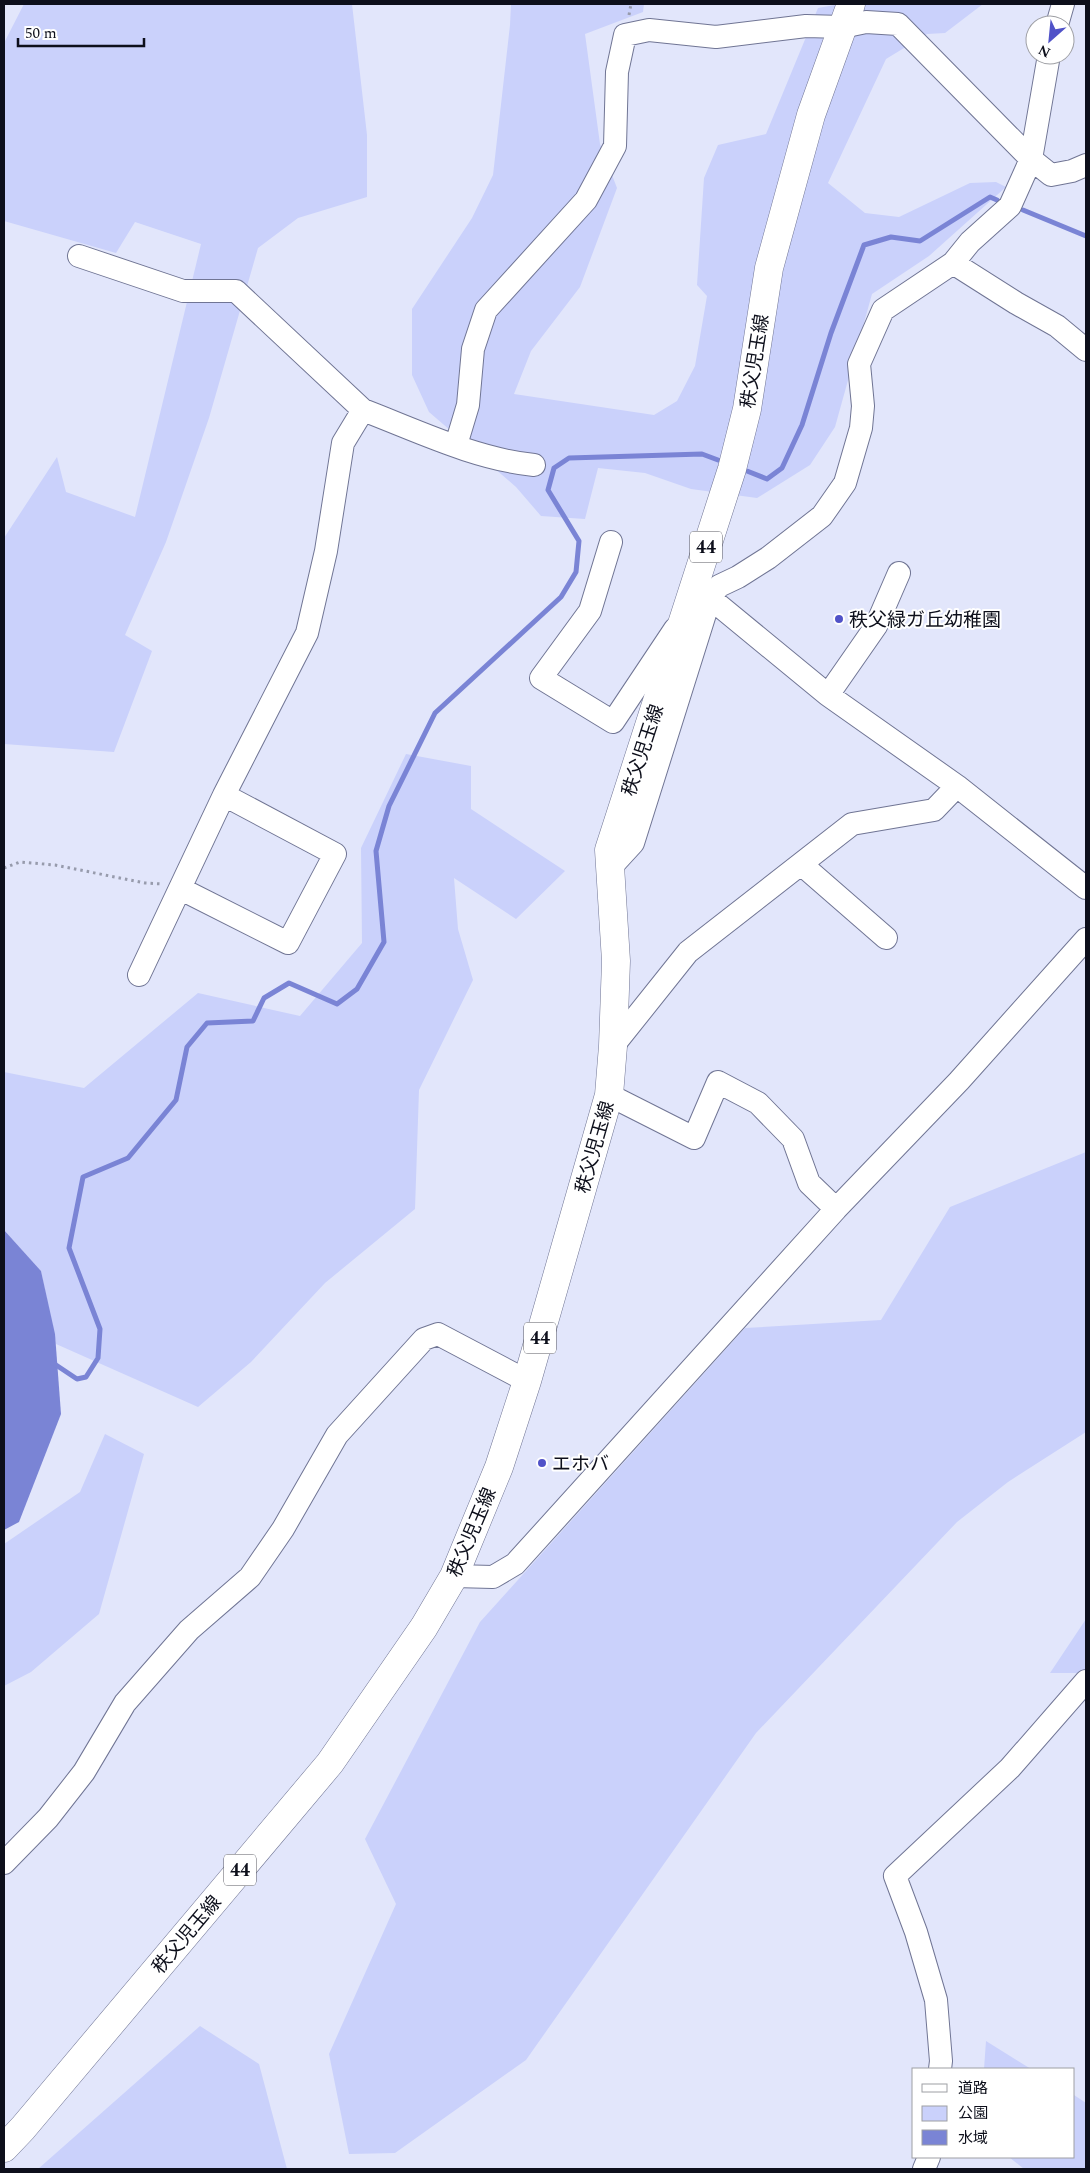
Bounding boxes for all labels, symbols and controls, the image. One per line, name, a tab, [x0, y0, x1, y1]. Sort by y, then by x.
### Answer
scale bar	[18, 15, 144, 47]
north arrow	[1025, 15, 1075, 65]
text: 50 m	[25, 22, 57, 45]
text: N	[1034, 39, 1054, 63]
street label: 秩父児玉線	[734, 312, 777, 410]
road number: 44	[690, 532, 722, 562]
place label: 秩父緑ガ丘幼稚園	[849, 606, 1001, 635]
marker: 秩父緑ガ丘幼稚園	[833, 613, 845, 625]
street label: 秩父児玉線	[615, 701, 672, 800]
street label: 秩父児玉線	[568, 1098, 622, 1197]
road number: 44	[524, 1322, 556, 1354]
place label: エホバ	[552, 1450, 609, 1479]
marker: エホバ	[536, 1457, 548, 1469]
street label: 秩父児玉線	[440, 1483, 504, 1582]
road number: 44	[224, 1854, 256, 1886]
street label: 秩父児玉線	[146, 1889, 229, 1981]
legend	[912, 2068, 1075, 2158]
text: 道路	[958, 2077, 988, 2100]
text: 公園	[958, 2102, 988, 2125]
text: 水域	[958, 2127, 988, 2150]

